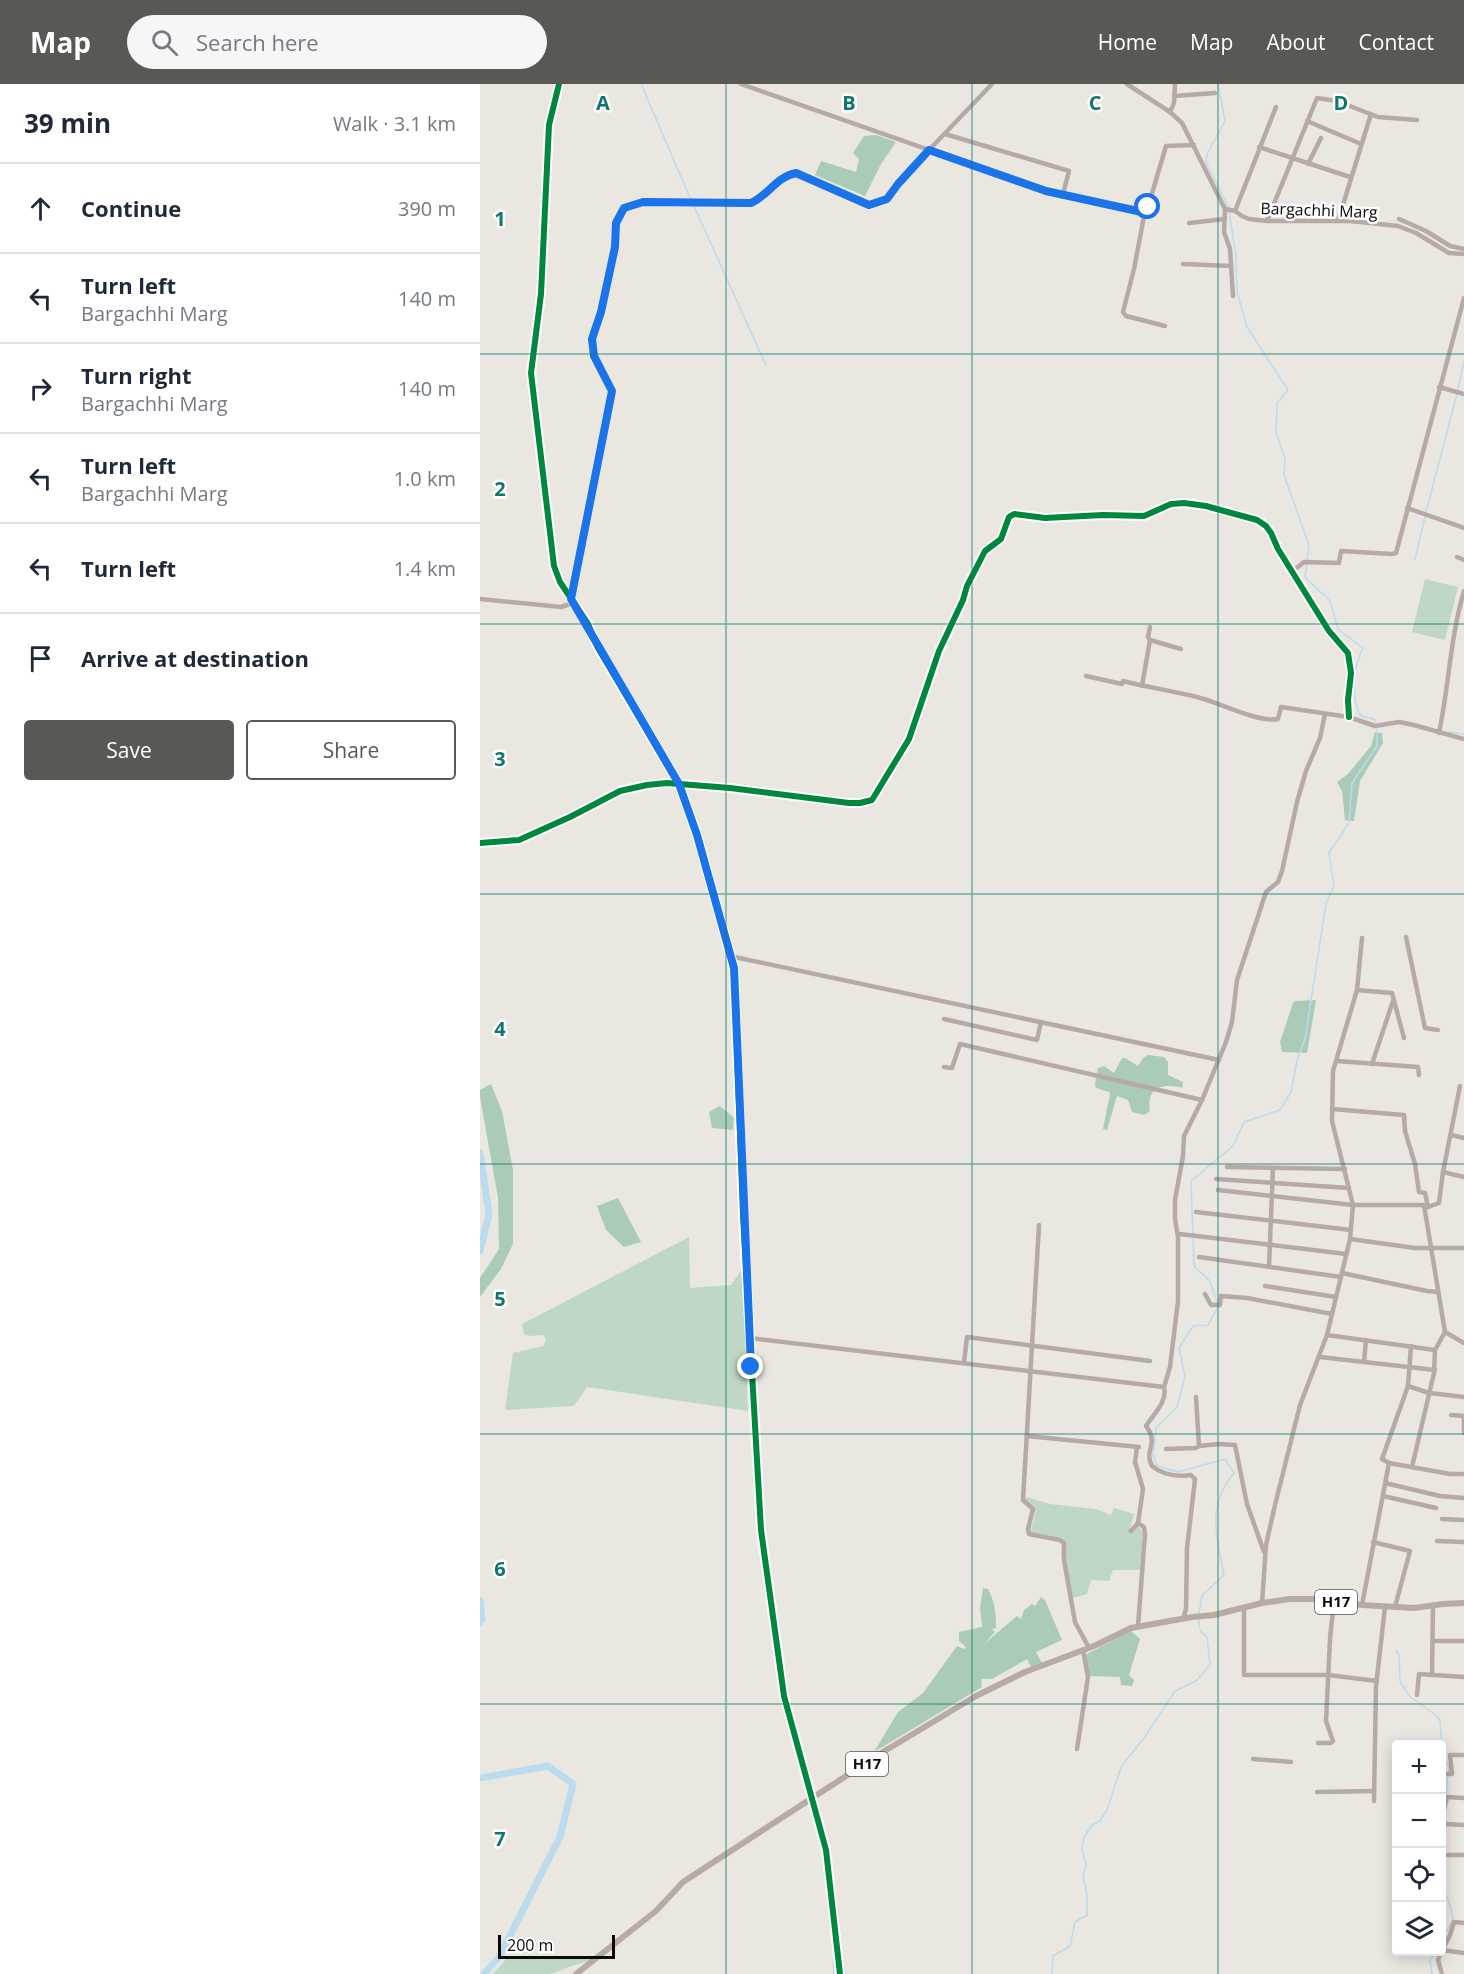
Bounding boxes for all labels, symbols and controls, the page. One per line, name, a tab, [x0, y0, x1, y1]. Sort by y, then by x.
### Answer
search box	[127, 15, 547, 69]
text: Map	[30, 23, 91, 61]
icon: search	[148, 26, 181, 59]
text: Search here	[196, 27, 319, 57]
text: Home	[1098, 28, 1157, 56]
text: Map	[1190, 28, 1233, 56]
text: About	[1266, 28, 1326, 56]
text: Contact	[1359, 28, 1434, 56]
text: A	[596, 89, 610, 116]
text: B	[842, 89, 856, 116]
text: C	[1089, 89, 1102, 116]
text: D	[1334, 89, 1348, 116]
text: 39 min	[24, 105, 111, 141]
text: Walk · 3.1 km	[333, 110, 456, 137]
icon: ahead	[24, 192, 57, 225]
text: Continue	[81, 193, 181, 223]
route start	[1134, 193, 1160, 219]
text: 390 m	[398, 195, 456, 222]
street label: Bargachhi Marg	[1260, 197, 1378, 223]
text: 1	[494, 205, 506, 232]
text: Turn left	[81, 270, 176, 300]
icon: left	[24, 282, 57, 315]
text: 140 m	[398, 285, 456, 312]
text: Bargachhi Marg	[81, 300, 228, 327]
text: Turn right	[81, 360, 192, 390]
icon: right	[24, 372, 57, 405]
text: 140 m	[398, 375, 456, 402]
text: Bargachhi Marg	[81, 390, 228, 417]
text: Turn left	[81, 450, 176, 480]
icon: left	[24, 462, 57, 495]
text: 1.0 km	[394, 465, 456, 492]
text: 2	[494, 475, 506, 502]
text: Bargachhi Marg	[81, 480, 228, 507]
icon: left	[24, 552, 57, 585]
text: Turn left	[81, 553, 176, 583]
text: 1.4 km	[394, 555, 456, 582]
icon: arrive	[24, 642, 57, 675]
text: Arrive at destination	[81, 643, 309, 673]
button: Save	[24, 720, 234, 780]
button: Share	[246, 720, 456, 780]
text: 3	[494, 745, 506, 772]
text: 4	[494, 1015, 506, 1042]
text: 5	[494, 1285, 506, 1312]
route end	[737, 1353, 763, 1379]
text: 6	[494, 1555, 506, 1582]
road number: H17	[1315, 1590, 1357, 1614]
map controls	[1392, 1740, 1446, 1956]
button: +	[1392, 1740, 1446, 1794]
road number: H17	[846, 1752, 888, 1776]
button: −	[1392, 1794, 1446, 1848]
text: 7	[494, 1825, 506, 1852]
button: locate	[1392, 1848, 1446, 1902]
button: layers	[1392, 1902, 1446, 1956]
scale bar	[498, 1932, 615, 1960]
text: 200 m	[507, 1934, 553, 1956]

